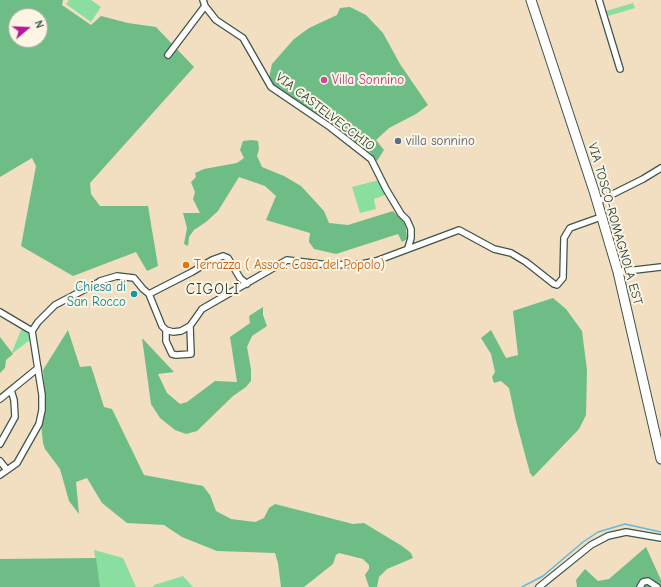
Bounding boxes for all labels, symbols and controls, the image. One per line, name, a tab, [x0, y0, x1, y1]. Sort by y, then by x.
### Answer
north arrow	[8, 8, 48, 48]
text: N	[32, 19, 46, 30]
street label: VIA CASTELVECCHIO	[272, 70, 378, 154]
place label: Villa Sonnino	[332, 72, 404, 88]
marker: Villa Sonnino	[319, 75, 329, 85]
place label: villa sonnino	[406, 133, 475, 149]
marker: villa sonnino	[393, 136, 403, 146]
street label: VIA TOSCO-ROMAGNOLA EST	[584, 141, 646, 307]
place label: Terrazza ( Assoc. Casa del Popolo)	[194, 257, 385, 273]
marker: Terrazza ( Assoc. Casa del Popolo)	[181, 260, 191, 270]
place label: Chiesa di San Rocco	[67, 279, 126, 310]
district label: CIGOLI	[186, 281, 240, 299]
marker: Chiesa di San Rocco	[129, 289, 139, 299]

